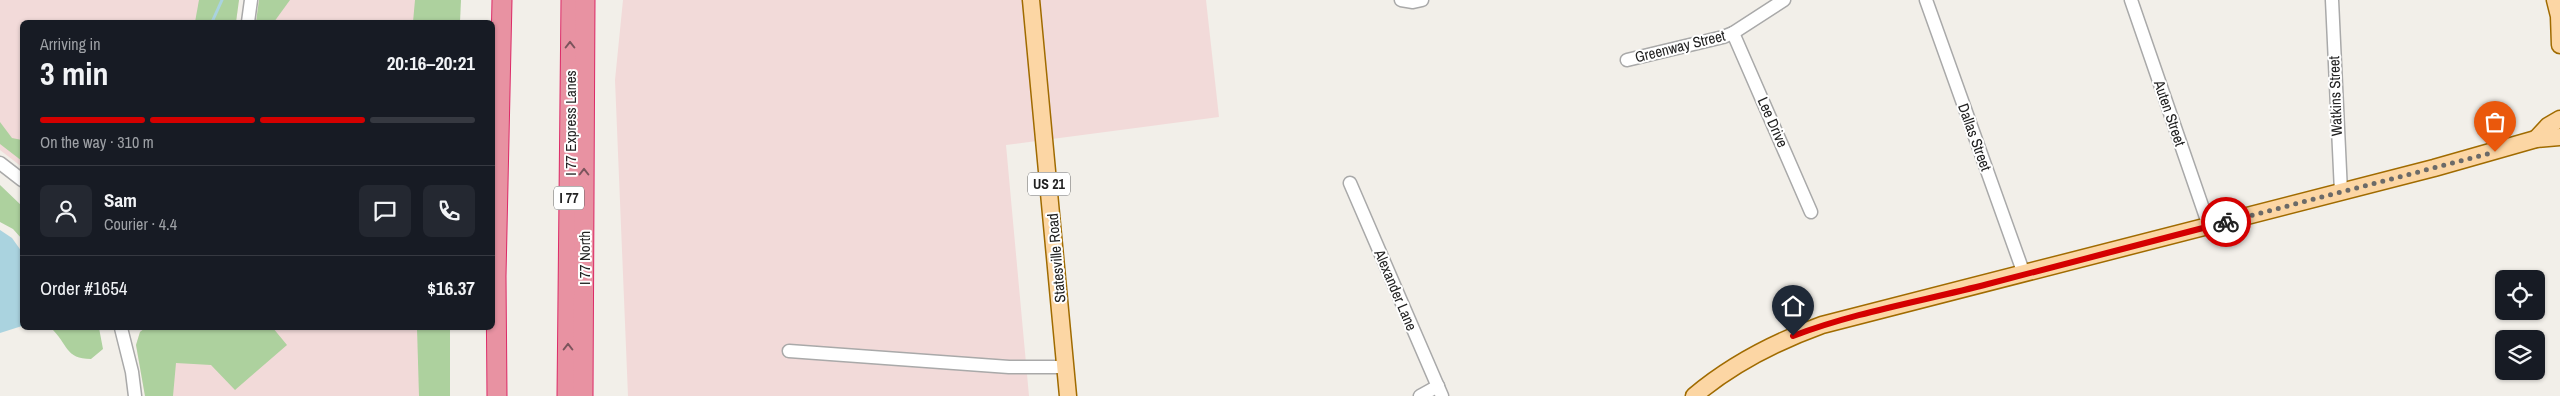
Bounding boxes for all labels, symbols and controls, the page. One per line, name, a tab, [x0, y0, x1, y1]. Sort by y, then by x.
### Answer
street label: Greenway Street	[1633, 25, 1728, 67]
text: Arriving in	[40, 33, 101, 55]
one-way arrow	[565, 41, 575, 48]
text: 20:16–20:21	[387, 50, 475, 76]
text: 3 min	[40, 52, 109, 95]
street label: Watkins Street	[2323, 55, 2347, 136]
street label: I 77 Express Lanes	[560, 70, 581, 176]
street label: Auten Street	[2149, 76, 2191, 149]
street label: Lee Drive	[1753, 93, 1794, 151]
street label: Dallas Street	[1953, 100, 1997, 174]
pin	[2474, 101, 2516, 152]
icon: bag	[2481, 108, 2509, 136]
text: On the way · 310 m	[40, 131, 154, 153]
one-way arrow	[579, 168, 589, 176]
road number: US 21	[1028, 172, 1070, 195]
button: person	[40, 185, 92, 237]
button: chat	[359, 185, 411, 237]
button: phone	[423, 185, 475, 237]
text: Sam	[104, 187, 137, 213]
road number: I 77	[554, 187, 584, 210]
courier	[2201, 197, 2251, 247]
icon: bike	[2212, 208, 2240, 236]
street label: Statesville Road	[1042, 212, 1070, 304]
text: Courier · 4.4	[104, 213, 177, 235]
street label: I 77 North	[574, 231, 595, 285]
street label: Alexander Lane	[1369, 245, 1423, 334]
map controls	[2495, 270, 2545, 380]
button: locate	[2495, 270, 2545, 320]
text: Order #1654	[40, 275, 127, 301]
text: $16.37	[427, 275, 475, 301]
pin	[1772, 285, 1814, 336]
icon: home	[1779, 292, 1807, 320]
button: layers	[2495, 330, 2545, 380]
one-way arrow	[563, 343, 573, 351]

